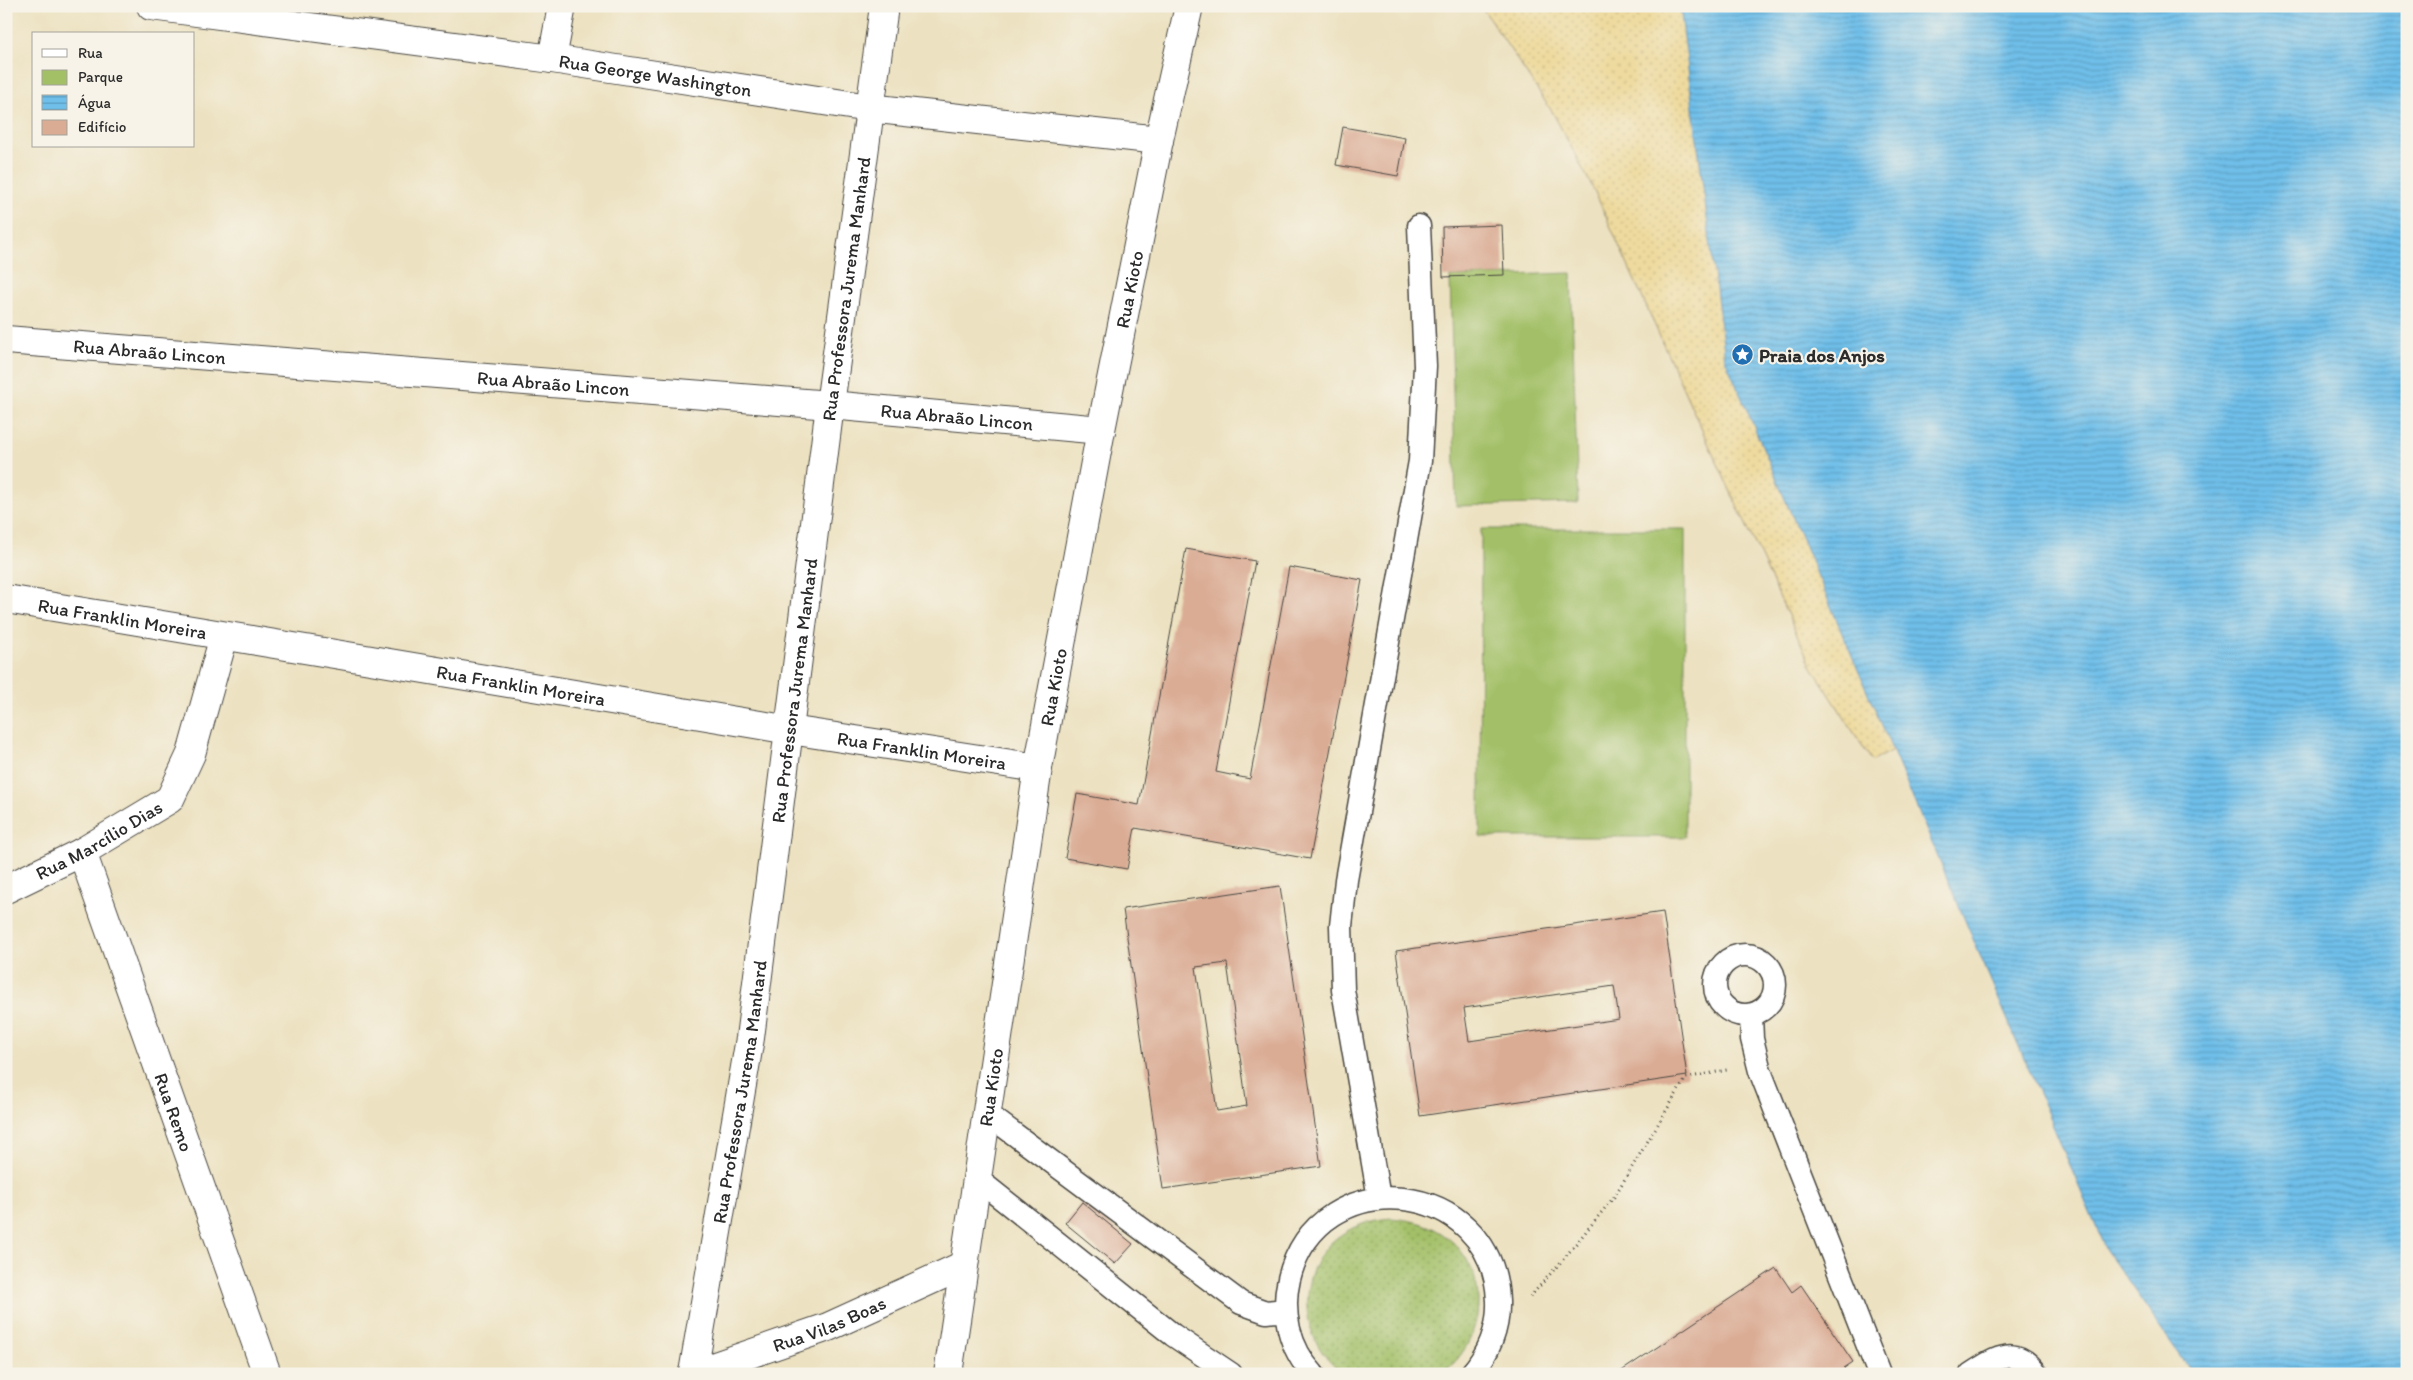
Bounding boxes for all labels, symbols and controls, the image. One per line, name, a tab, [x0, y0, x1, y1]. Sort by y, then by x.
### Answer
legend	[32, 32, 195, 148]
text: Rua	[78, 44, 103, 62]
street label: Rua George Washington	[557, 49, 753, 101]
text: Parque	[78, 68, 123, 86]
text: Água	[78, 94, 112, 112]
text: Edifício	[78, 118, 126, 136]
street label: Rua Professora Jurema Manhard	[817, 155, 875, 422]
street label: Rua Kioto	[1110, 248, 1148, 330]
street label: Rua Abraão Lincon	[72, 334, 227, 369]
place icon: Praia dos Anjos	[1731, 343, 1755, 367]
place label: Praia dos Anjos	[1759, 344, 1885, 367]
street label: Rua Abraão Lincon	[476, 366, 631, 401]
street label: Rua Abraão Lincon	[880, 398, 1034, 435]
street label: Rua Professora Jurema Manhard	[766, 557, 822, 824]
street label: Rua Franklin Moreira	[36, 593, 208, 644]
street label: Rua Kioto	[1035, 646, 1072, 728]
street label: Rua Franklin Moreira	[435, 660, 607, 710]
street label: Rua Franklin Moreira	[836, 726, 1008, 774]
street label: Rua Marcílio Dias	[32, 795, 166, 884]
street label: Rua Professora Jurema Manhard	[707, 959, 771, 1225]
street label: Rua Kioto	[973, 1046, 1008, 1128]
street label: Rua Remo	[150, 1070, 199, 1155]
street label: Rua Vilas Boas	[769, 1291, 889, 1357]

